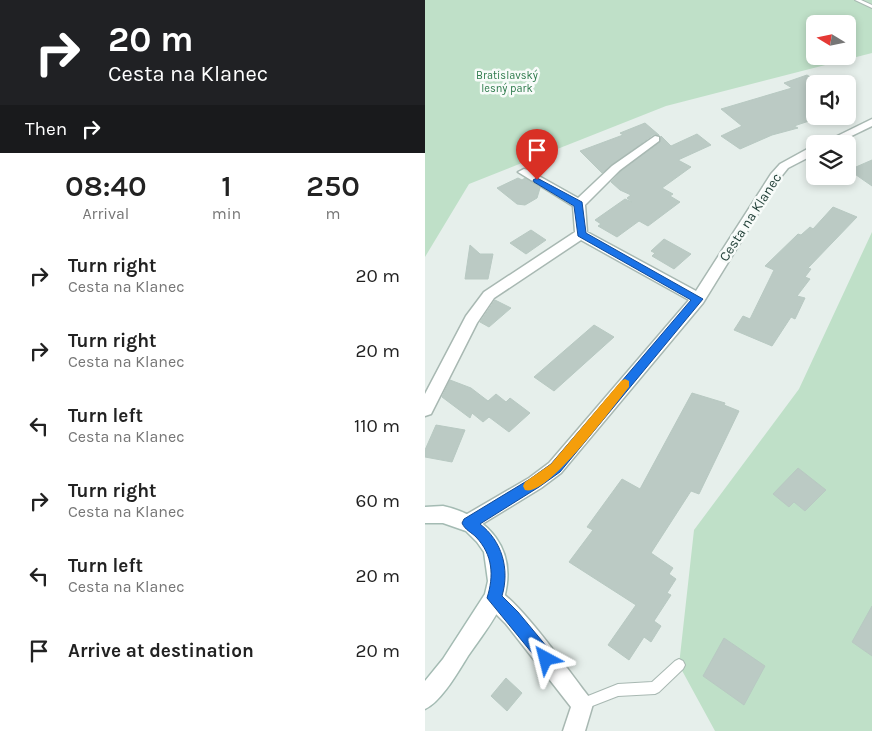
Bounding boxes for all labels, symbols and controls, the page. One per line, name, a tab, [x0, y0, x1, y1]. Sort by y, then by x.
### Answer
north arrow	[806, 15, 856, 65]
map controls	[806, 15, 856, 185]
text: 20 m	[108, 19, 193, 60]
icon: right	[25, 20, 90, 85]
text: Cesta na Klanec	[108, 61, 268, 87]
park label: Bratislavský lesný park	[476, 69, 538, 95]
button: sound	[806, 75, 856, 125]
icon: right	[77, 115, 105, 143]
text: Then	[25, 118, 67, 140]
pin	[516, 129, 558, 180]
button: layers	[806, 135, 856, 185]
icon: arrive	[523, 136, 551, 164]
text: 08:40	[65, 168, 147, 204]
text: 1	[221, 168, 232, 204]
text: 250	[306, 168, 360, 204]
street label: Cesta na Klanec	[716, 170, 785, 265]
text: Arrival	[82, 204, 129, 223]
text: min	[212, 204, 241, 223]
text: m	[326, 204, 341, 223]
text: Turn right	[68, 255, 157, 277]
icon: right	[25, 262, 53, 290]
text: 20 m	[355, 265, 400, 287]
text: Cesta na Klanec	[68, 277, 184, 296]
text: Turn right	[68, 330, 157, 352]
icon: right	[25, 337, 53, 365]
text: 20 m	[355, 340, 400, 362]
text: Cesta na Klanec	[68, 352, 184, 371]
text: Turn left	[68, 405, 143, 427]
icon: left	[25, 412, 53, 440]
text: 110 m	[354, 415, 400, 437]
text: Cesta na Klanec	[68, 427, 184, 446]
text: Turn right	[68, 480, 157, 502]
icon: right	[25, 487, 53, 515]
text: 60 m	[356, 490, 400, 512]
text: Cesta na Klanec	[68, 502, 184, 521]
text: Turn left	[68, 555, 143, 577]
icon: left	[25, 562, 53, 590]
text: 20 m	[355, 565, 400, 587]
text: Cesta na Klanec	[68, 577, 184, 596]
position arrow	[519, 632, 571, 684]
icon: arrive	[25, 637, 53, 665]
text: Arrive at destination	[68, 640, 254, 662]
text: 20 m	[355, 640, 400, 662]

